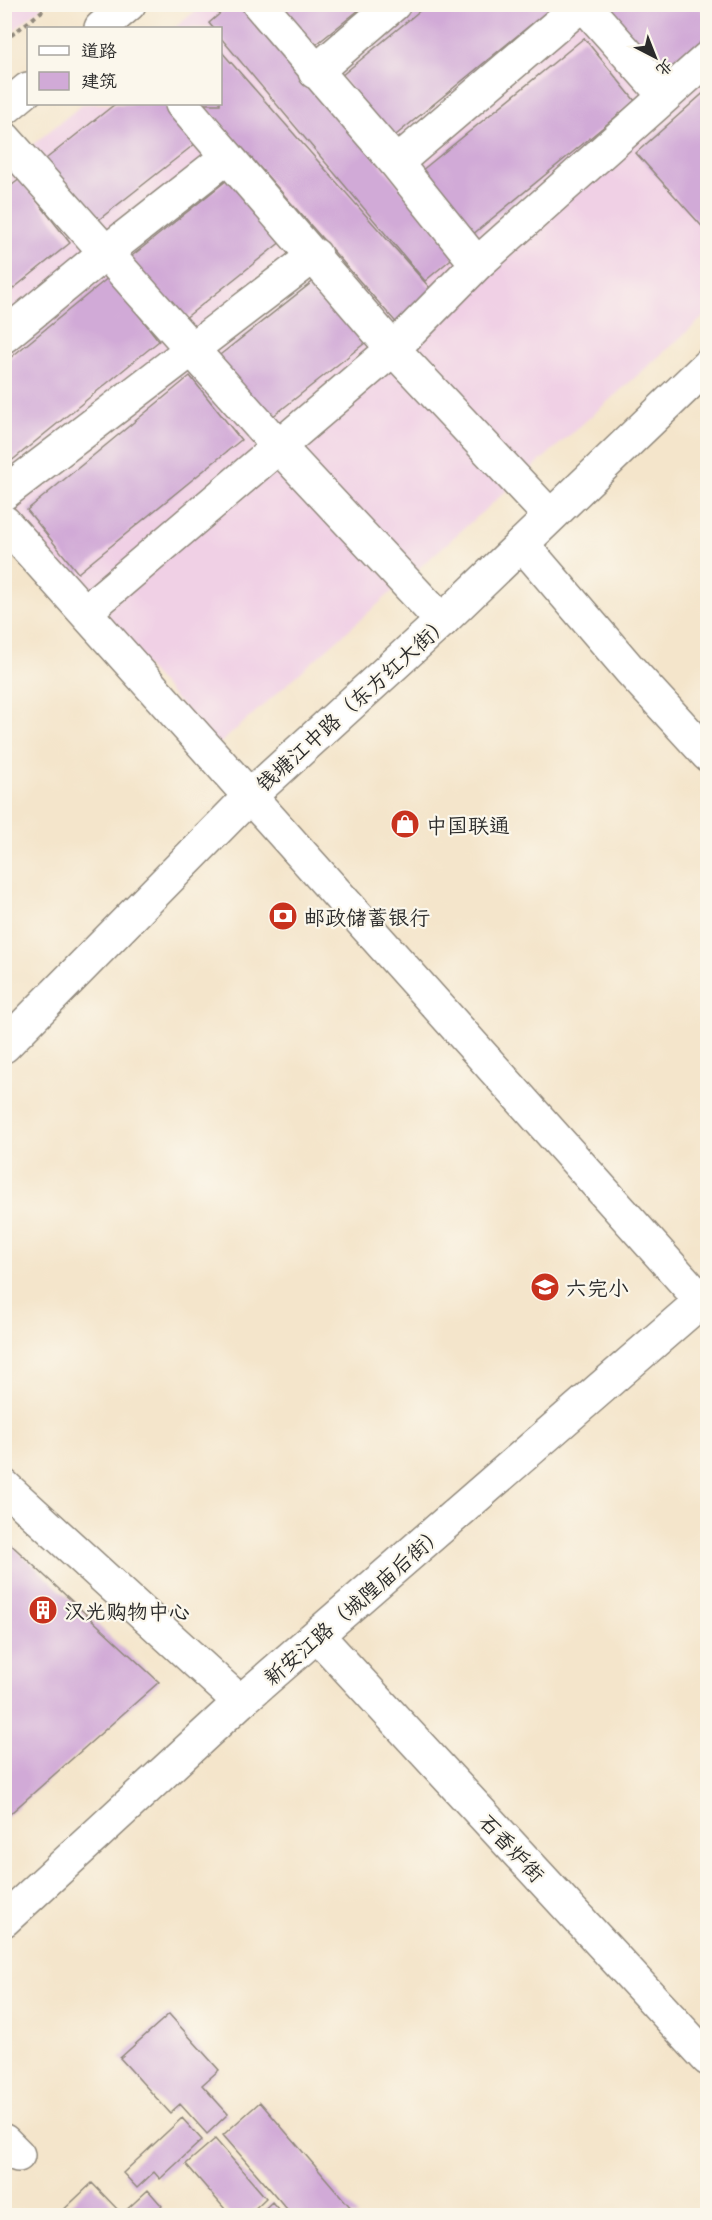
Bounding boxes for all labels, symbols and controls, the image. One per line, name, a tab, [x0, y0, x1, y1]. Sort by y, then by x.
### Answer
legend	[27, 27, 222, 105]
north arrow	[625, 27, 685, 87]
text: 道路	[81, 36, 117, 63]
text: 北	[652, 55, 680, 83]
text: 建筑	[81, 66, 117, 93]
street label: 钱塘江中路（东方红大街）	[248, 606, 456, 798]
shop icon: 中国联通	[389, 808, 421, 840]
place label: 中国联通	[426, 808, 510, 840]
bank icon: 邮政储蓄银行	[267, 900, 299, 932]
place label: 邮政储蓄银行	[304, 900, 430, 932]
school or university icon: 六完小	[529, 1271, 561, 1303]
place label: 六完小	[566, 1271, 629, 1303]
street label: 新安江路（城隍庙后街）	[255, 1516, 451, 1692]
building icon: 汉光购物中心	[27, 1594, 59, 1626]
place label: 汉光购物中心	[64, 1594, 190, 1626]
street label: 石香炉街	[473, 1805, 553, 1889]

